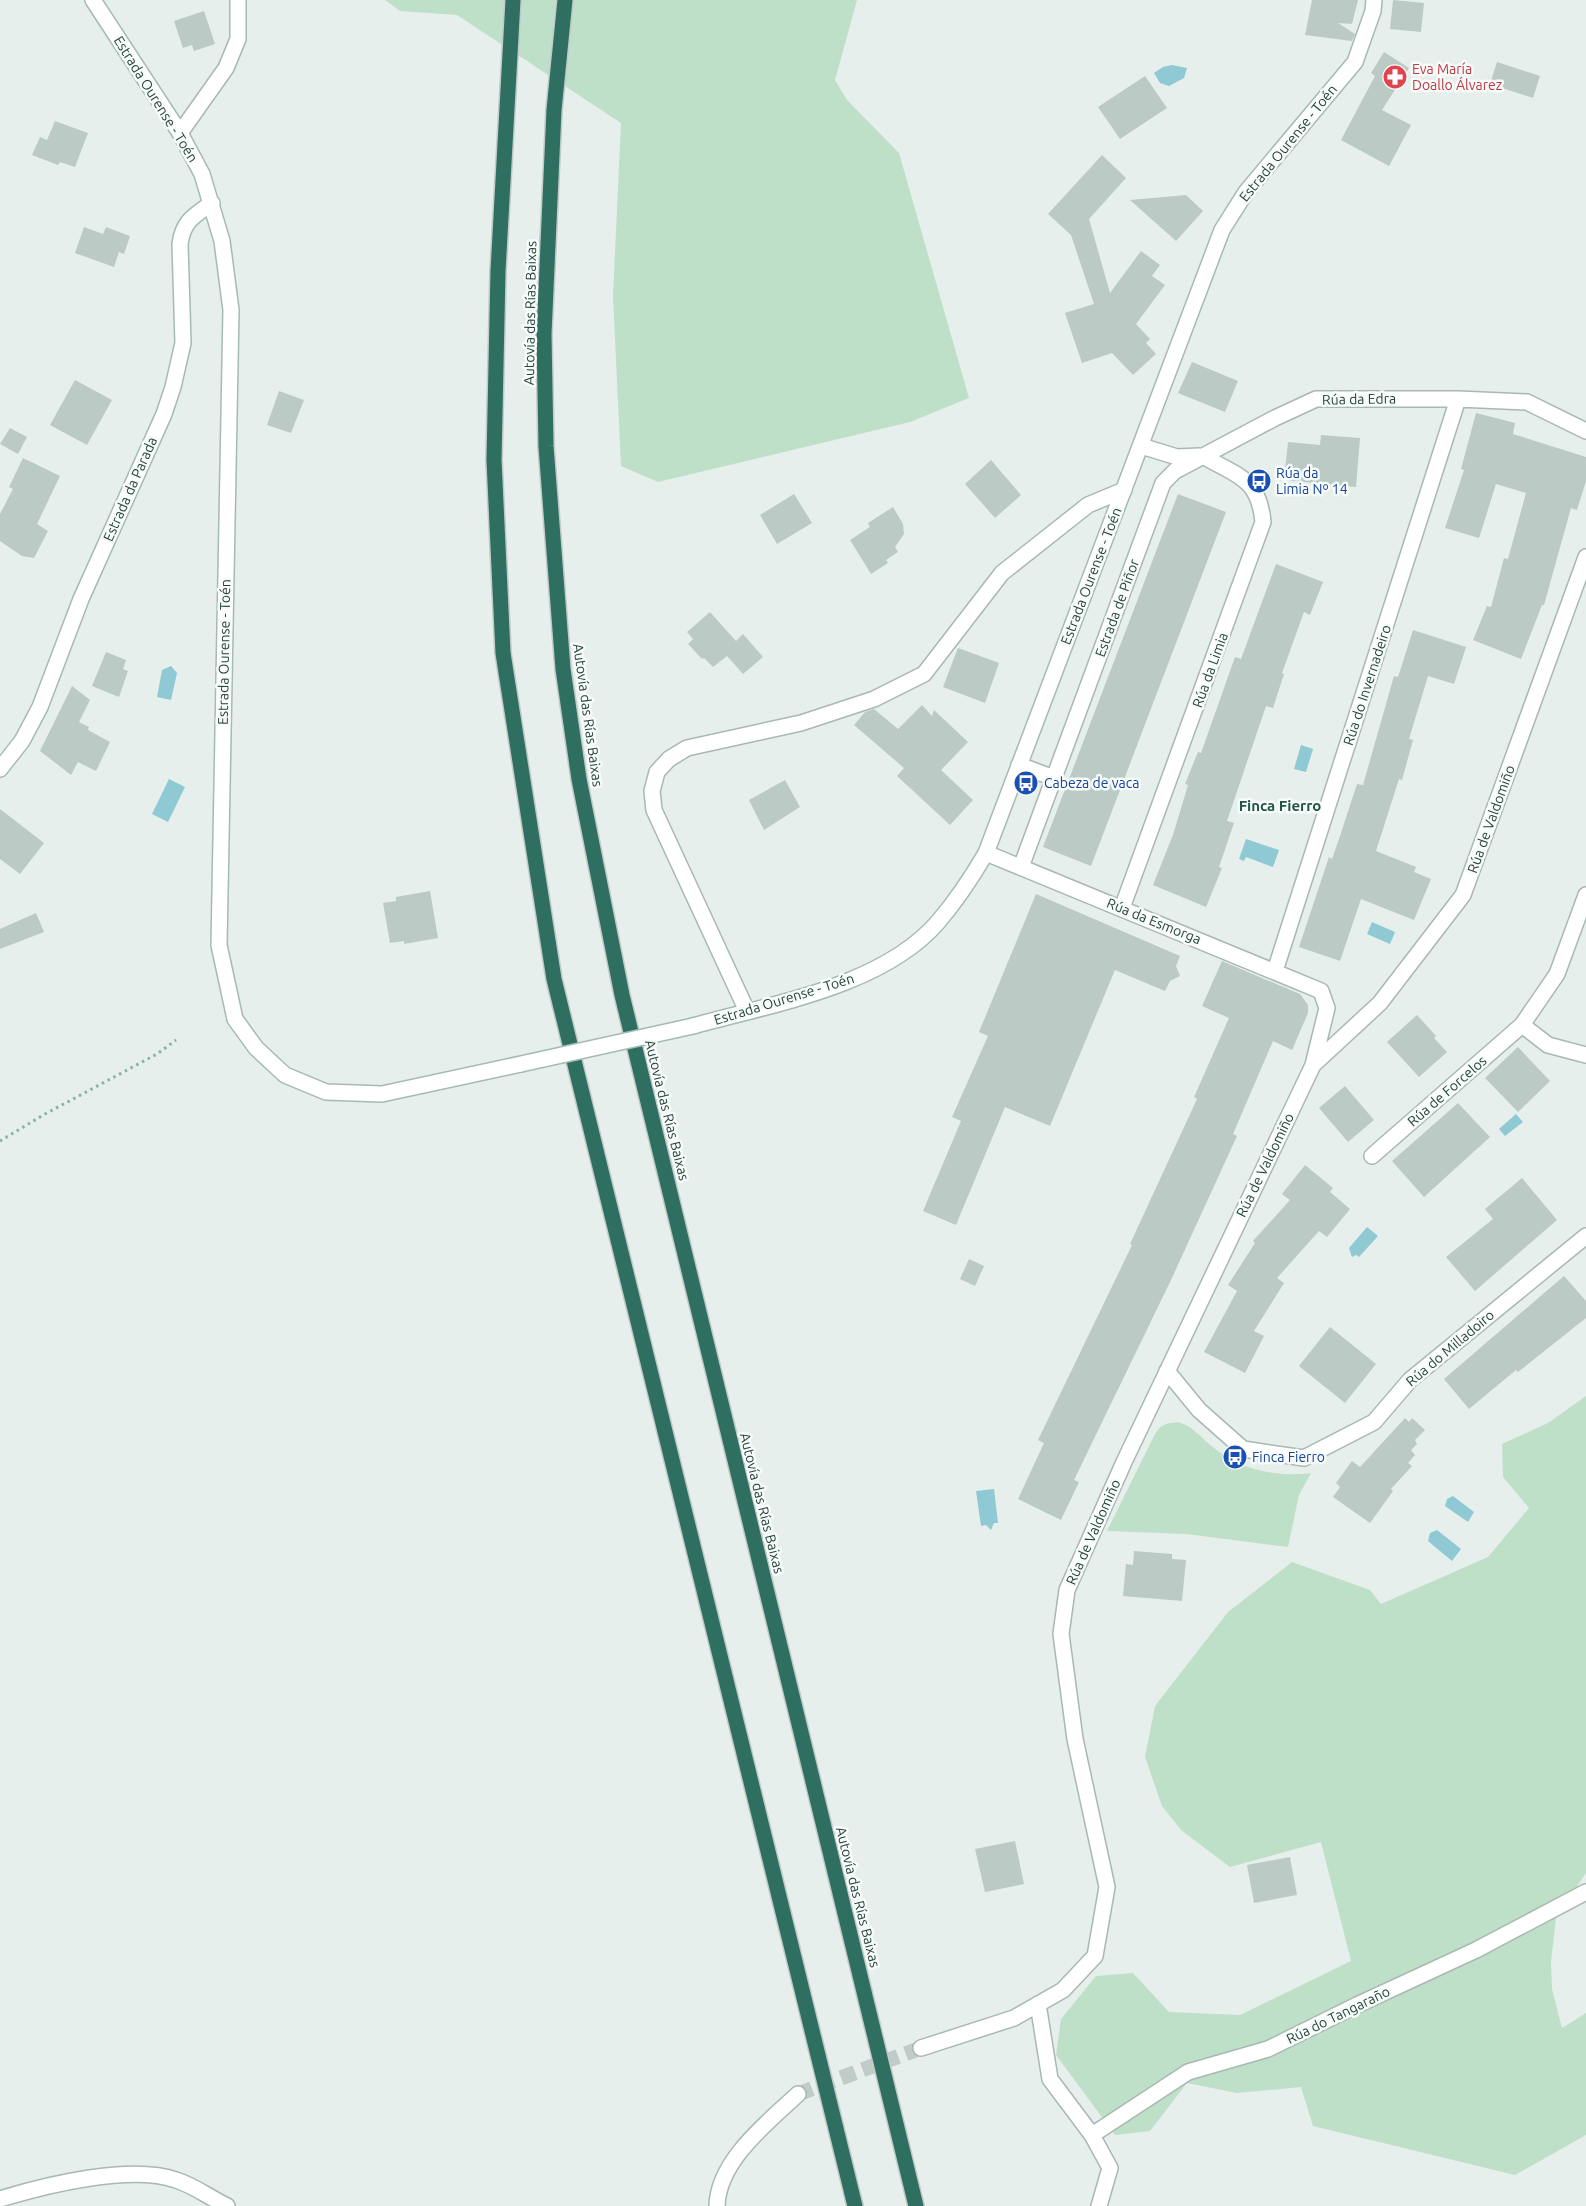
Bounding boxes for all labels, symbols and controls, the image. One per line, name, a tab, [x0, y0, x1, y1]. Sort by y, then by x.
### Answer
street label: Estrada Ourense - Toén	[111, 33, 201, 165]
place label: Eva María Doallo Álvarez	[1412, 61, 1502, 93]
pharmacy icon: Eva María Doallo Álvarez	[1382, 64, 1408, 90]
street label: Estrada Ourense - Toén	[1236, 81, 1340, 205]
street label: Autovía das Rías Baixas	[521, 241, 539, 385]
street label: Rúa da Edra	[1322, 390, 1396, 408]
street label: Estrada da Parada	[100, 434, 160, 544]
place label: Rúa da Limia Nº 14	[1276, 465, 1348, 497]
bus stop icon: Rúa da Limia Nº 14	[1246, 468, 1272, 494]
street label: Estrada Ourense - Toén	[1057, 505, 1125, 647]
street label: Estrada de Piñor	[1092, 556, 1142, 659]
street label: Estrada Ourense - Toén	[215, 579, 233, 725]
street label: Rúa do Invernadeiro	[1340, 623, 1394, 747]
street label: Rúa da Limia	[1189, 630, 1231, 710]
street label: Autovía das Rías Baixas	[570, 642, 606, 788]
street label: Rúa de Valdomiño	[1464, 763, 1518, 875]
bus stop icon: Cabeza de vaca	[1013, 770, 1039, 796]
place label: Cabeza de vaca	[1044, 775, 1139, 791]
district label: Finca Fierro	[1239, 797, 1321, 814]
street label: Rúa da Esmorga	[1104, 895, 1204, 947]
street label: Estrada Ourense - Toén	[712, 970, 856, 1028]
street label: Autovía das Rías Baixas	[642, 1038, 692, 1182]
street label: Rúa de Forcelos	[1404, 1052, 1490, 1130]
street label: Rúa de Valdomiño	[1233, 1110, 1297, 1220]
street label: Rúa do Milladoiro	[1403, 1306, 1497, 1390]
street label: Autovía das Rías Baixas	[737, 1431, 787, 1575]
bus stop icon: Finca Fierro	[1222, 1444, 1248, 1470]
place label: Finca Fierro	[1252, 1449, 1325, 1465]
street label: Rúa de Valdomiño	[1063, 1477, 1123, 1587]
street label: Autovía das Rías Baixas	[833, 1825, 883, 1969]
street label: Rúa do Tangaraño	[1284, 1983, 1392, 2047]

